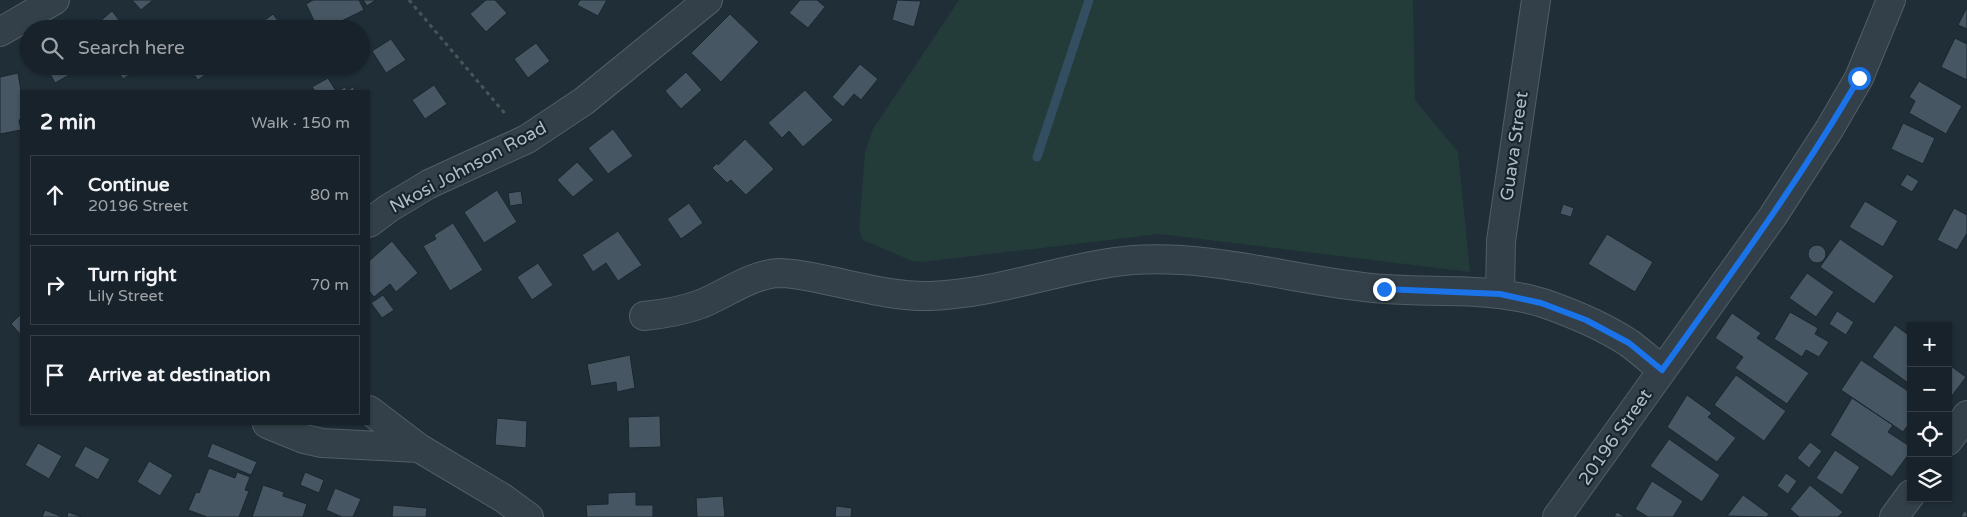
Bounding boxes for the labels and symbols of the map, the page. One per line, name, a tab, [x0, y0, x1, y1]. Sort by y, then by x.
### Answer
route start	[1848, 67, 1871, 90]
street label: Guava Street	[1495, 90, 1533, 202]
street label: Nkosi Johnson Road	[386, 116, 550, 218]
route end	[1373, 278, 1396, 301]
street label: 20196 Street	[1574, 384, 1656, 489]

